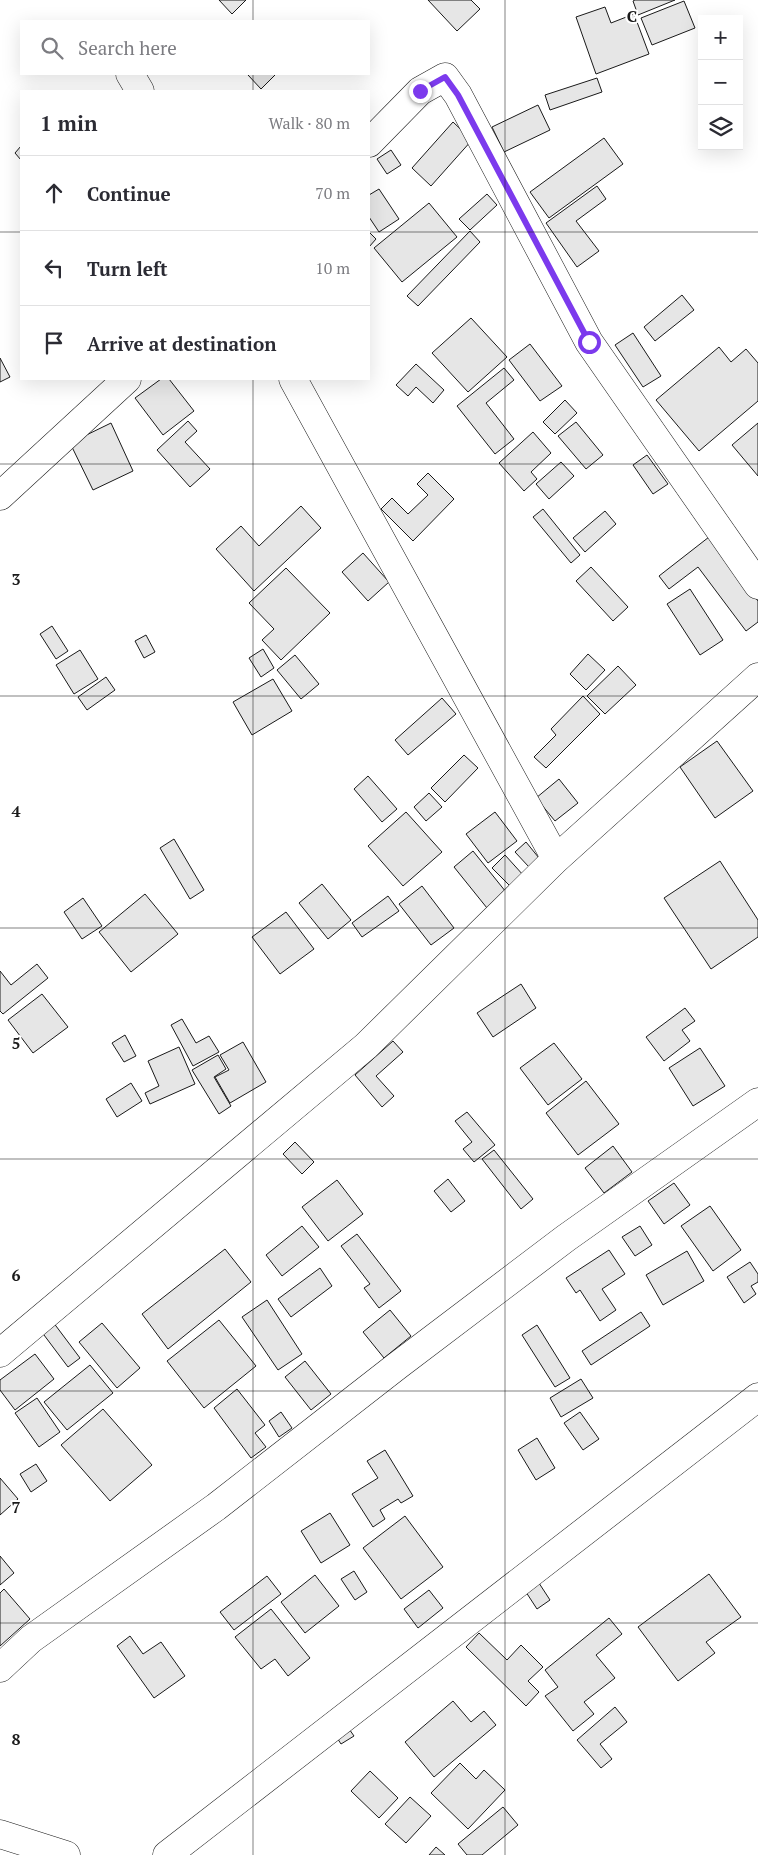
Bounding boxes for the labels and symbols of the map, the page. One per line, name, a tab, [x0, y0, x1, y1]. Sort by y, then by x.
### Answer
text: C	[627, 5, 637, 27]
route end	[409, 80, 432, 103]
route start	[578, 331, 601, 354]
text: 3	[11, 568, 21, 590]
text: 4	[11, 800, 21, 822]
text: 5	[11, 1032, 21, 1054]
text: 6	[11, 1264, 21, 1286]
text: 7	[11, 1496, 21, 1518]
text: 8	[11, 1728, 21, 1750]

